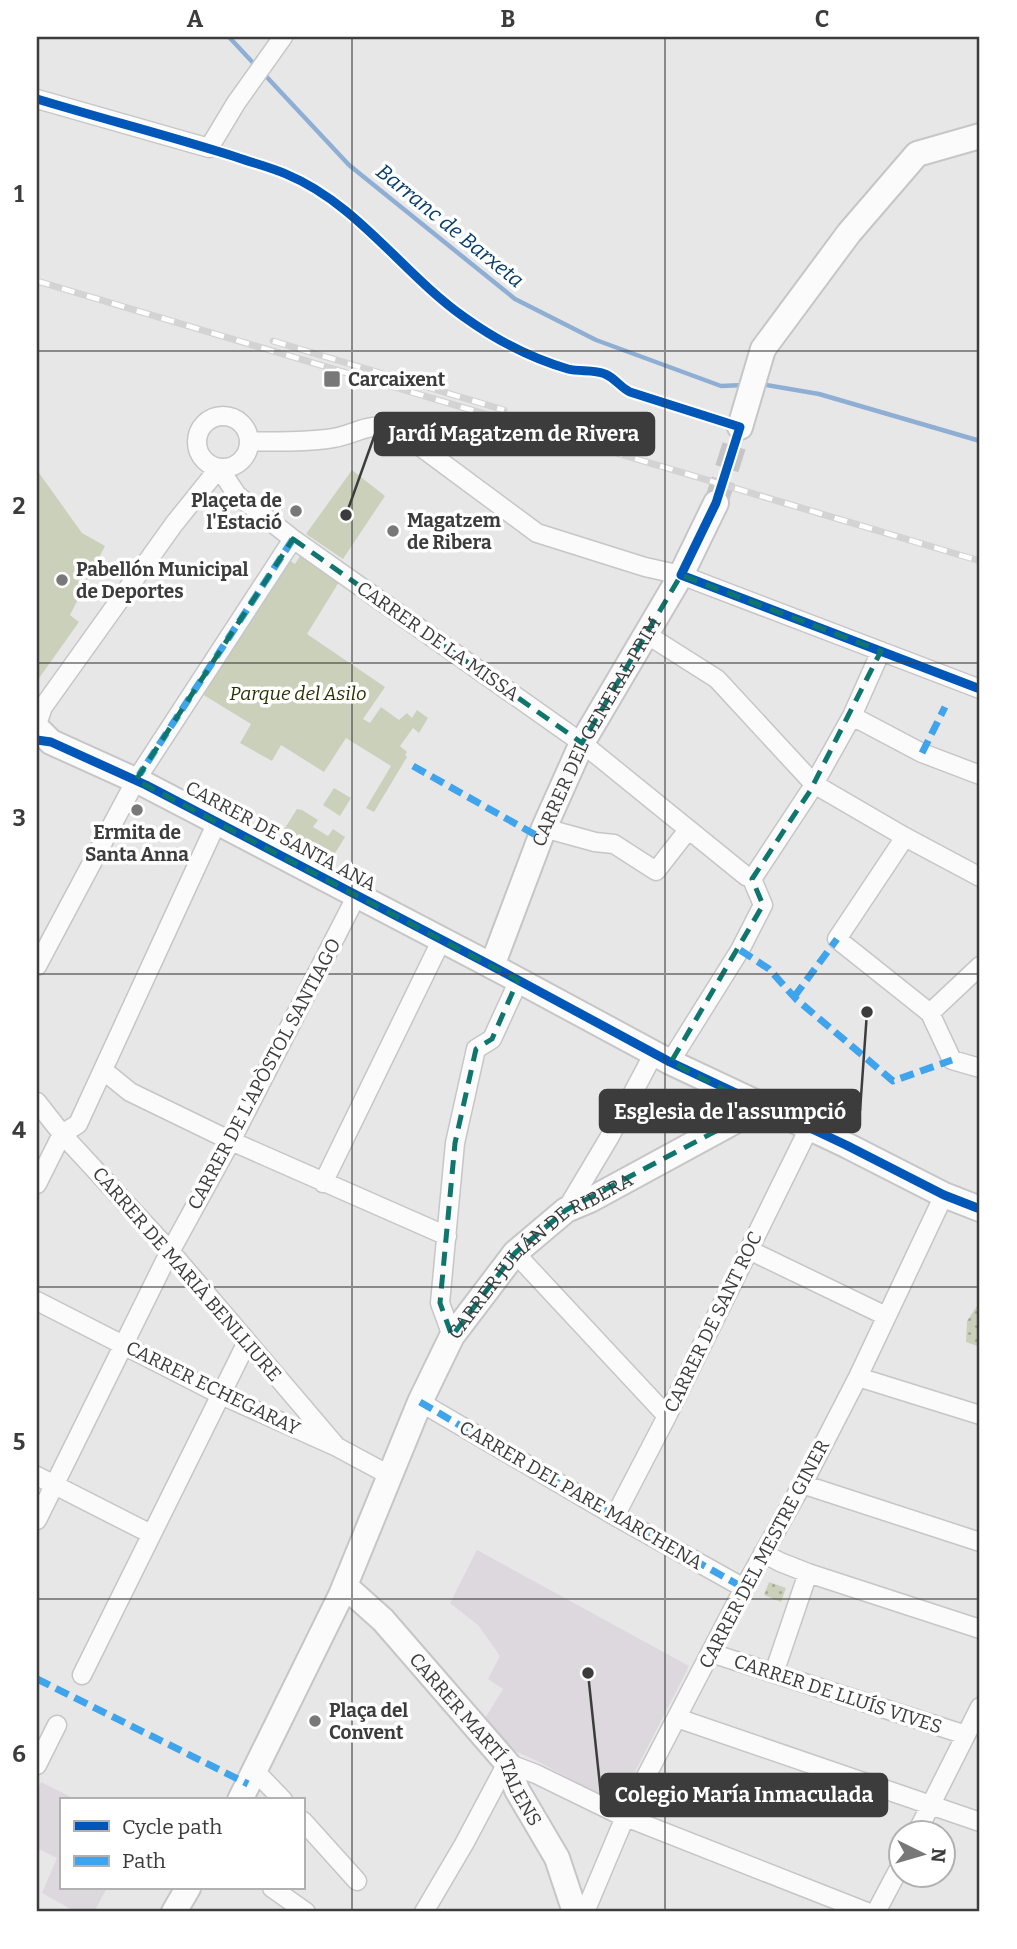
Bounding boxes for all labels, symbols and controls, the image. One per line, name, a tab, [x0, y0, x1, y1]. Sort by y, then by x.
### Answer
text: A	[187, 5, 204, 33]
text: B	[501, 5, 515, 33]
text: C	[815, 5, 829, 33]
water label: Barranc de Barxeta	[371, 159, 529, 293]
text: 1	[14, 180, 24, 208]
place label: Carcaixent	[348, 368, 446, 391]
marker: Carcaixent	[322, 369, 342, 389]
callout: Jardí Magatzem de Rivera	[375, 413, 654, 455]
text: Jardí Magatzem de Rivera	[388, 421, 640, 447]
place label: Plaçeta de l'Estació	[191, 489, 282, 534]
text: 2	[13, 492, 26, 520]
marker: Plaçeta de l'Estació	[288, 503, 304, 519]
place label: Magatzem de Ribera	[407, 509, 501, 554]
marker: Magatzem de Ribera	[385, 523, 401, 539]
place label: Pabellón Municipal de Deportes	[76, 558, 249, 603]
marker: Pabellón Municipal de Deportes	[54, 572, 70, 588]
street label: CARRER DE LA MISSA	[352, 576, 524, 706]
street label: CARRER DEL GENERAL PRIM	[527, 612, 665, 850]
park label: Parque del Asilo	[230, 682, 366, 705]
street label: CARRER DE SANTA ANA	[182, 776, 381, 896]
marker: Ermita de Santa Anna	[129, 802, 145, 818]
text: 3	[12, 804, 26, 832]
place label: Ermita de Santa Anna	[85, 821, 189, 866]
street label: CARRER DE L'APÒSTOL SANTIAGO	[182, 934, 346, 1214]
callout: Esglesia de l'assumpció	[600, 1090, 860, 1132]
text: Esglesia de l'assumpció	[614, 1099, 846, 1125]
text: 4	[12, 1116, 26, 1144]
street label: CARRER DE MARIÀ BENLLIURE	[88, 1162, 286, 1386]
street label: CARRER JULIÁN DE RIBERA	[443, 1167, 637, 1343]
street label: CARRER DE SANT ROC	[659, 1228, 767, 1416]
street label: CARRER ECHEGARAY	[122, 1336, 304, 1440]
street label: CARRER DEL PARE MARCHENA	[455, 1416, 707, 1575]
text: 5	[13, 1428, 25, 1456]
street label: CARRER DEL MESTRE GINER	[694, 1435, 834, 1672]
street label: CARRER MARTÍ TALENS	[405, 1648, 547, 1830]
street label: CARRER DE LLUÍS VIVES	[731, 1649, 945, 1739]
place label: Plaça del Convent	[329, 1699, 408, 1744]
marker: Plaça del Convent	[307, 1713, 323, 1729]
text: 6	[12, 1740, 26, 1768]
callout: Colegio María Inmaculada	[601, 1774, 887, 1816]
text: Colegio María Inmaculada	[615, 1782, 873, 1808]
legend	[60, 1798, 304, 1890]
text: Cycle path	[122, 1814, 222, 1840]
north arrow	[888, 1820, 958, 1890]
text: N	[926, 1847, 951, 1864]
text: Path	[122, 1848, 166, 1874]

